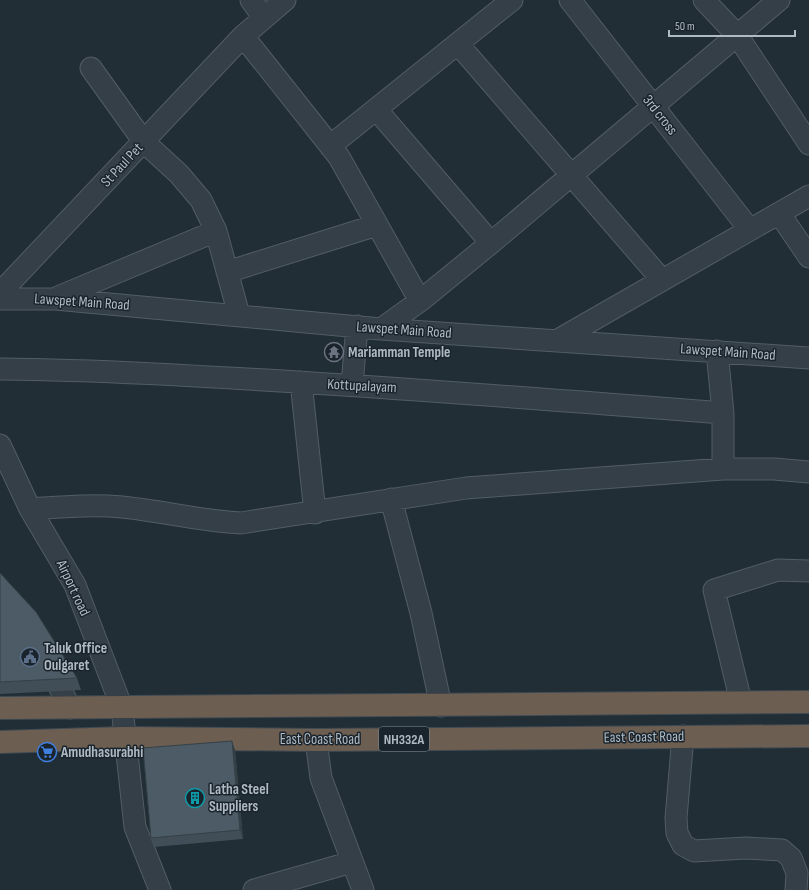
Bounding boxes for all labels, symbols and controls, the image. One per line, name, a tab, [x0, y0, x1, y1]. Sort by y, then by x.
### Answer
scale bar	[669, 12, 795, 38]
text: 50 m	[675, 19, 695, 34]
street label: 3rd cross	[638, 91, 682, 139]
street label: St Paul Pet	[97, 139, 148, 191]
street label: Lawspet Main Road	[34, 289, 130, 315]
street label: Lawspet Main Road	[356, 317, 452, 343]
street label: Lawspet Main Road	[680, 339, 776, 365]
temple icon: Mariamman Temple	[323, 341, 345, 363]
place label: Mariamman Temple	[348, 343, 450, 362]
street label: Kottupalayam	[327, 375, 397, 397]
street label: Airport road	[51, 556, 94, 619]
place label: Taluk Office Oulgaret	[44, 639, 107, 675]
public building icon: Taluk Office Oulgaret	[19, 646, 41, 668]
road number: NH332A	[379, 727, 429, 751]
street label: East Coast Road	[604, 727, 684, 747]
street label: East Coast Road	[280, 730, 360, 749]
supermarket icon: Amudhasurabhi	[36, 741, 58, 763]
place label: Amudhasurabhi	[60, 743, 143, 762]
place label: Latha Steel Suppliers	[209, 780, 269, 816]
building icon: Latha Steel Suppliers	[184, 787, 206, 809]

